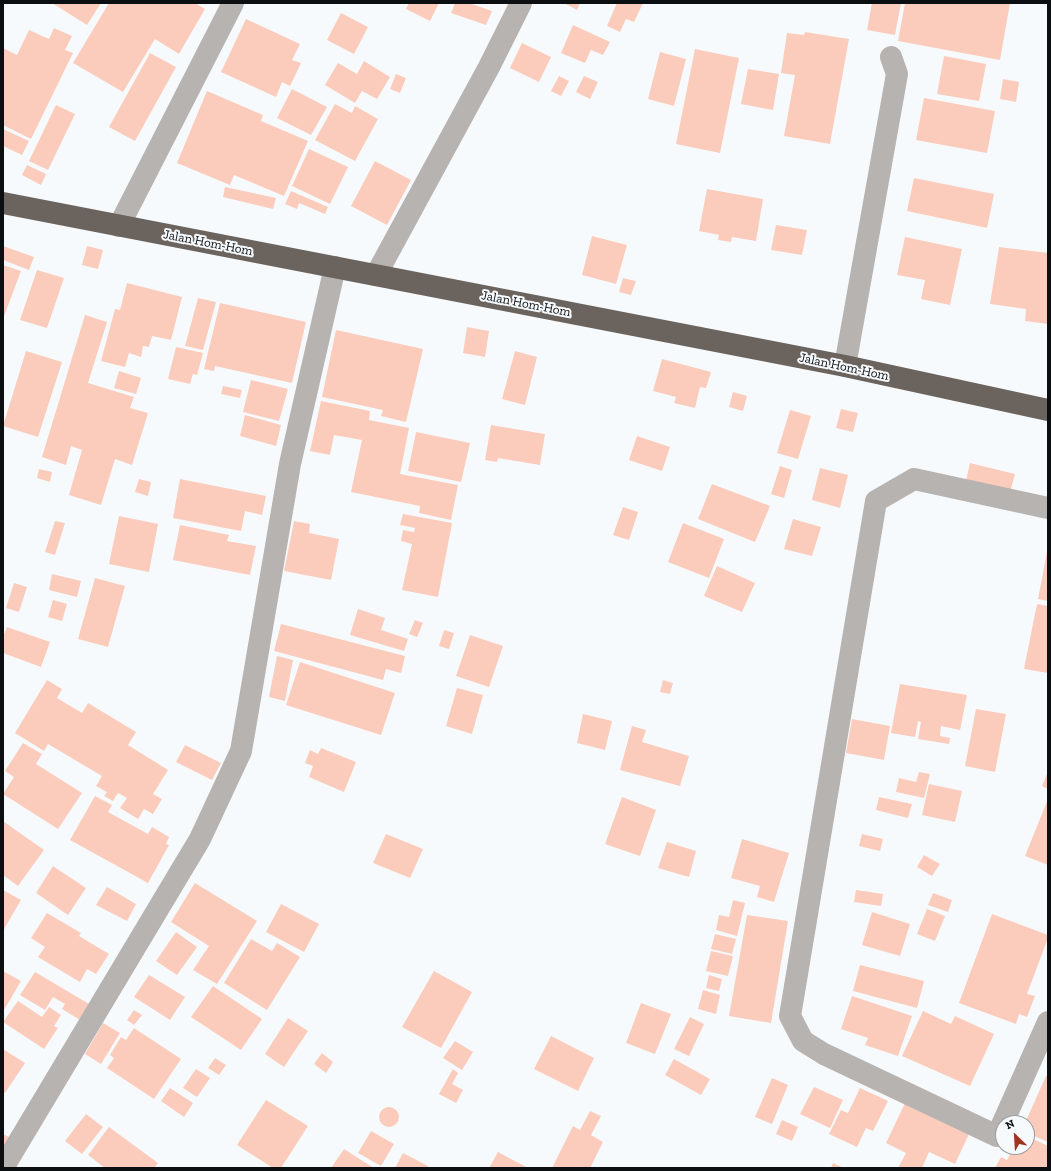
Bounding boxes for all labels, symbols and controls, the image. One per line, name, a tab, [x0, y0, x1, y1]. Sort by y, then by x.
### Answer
street label: Jalan Hom-Hom	[162, 227, 254, 259]
street label: Jalan Hom-Hom	[480, 288, 572, 320]
street label: Jalan Hom-Hom	[798, 350, 890, 384]
north arrow	[995, 1115, 1035, 1155]
text: N	[1004, 1117, 1017, 1132]

